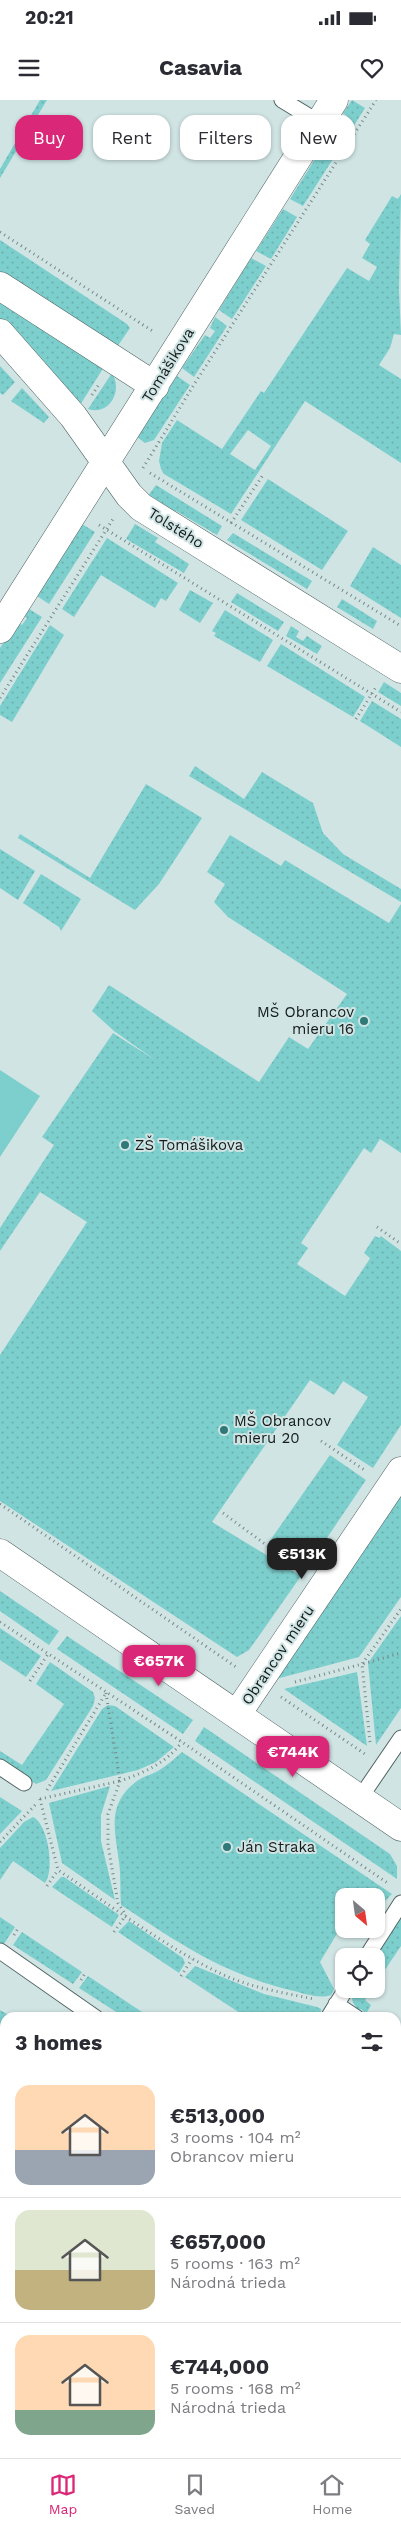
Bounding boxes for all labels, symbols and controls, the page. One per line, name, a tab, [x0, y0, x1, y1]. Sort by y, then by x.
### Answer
text: 20:21	[25, 6, 74, 29]
icon: menu	[15, 54, 43, 82]
icon: heart	[358, 54, 386, 82]
text: Casavia	[159, 55, 242, 80]
chip: Buy	[15, 115, 83, 160]
chip: Rent	[93, 115, 170, 160]
chip: Filters	[180, 115, 271, 160]
chip: New	[281, 115, 355, 160]
street label: Tomášikova	[138, 324, 198, 406]
street label: Tolstého	[145, 504, 207, 552]
place label: MŠ Obrancov mieru 16	[257, 1002, 354, 1038]
marker: MŠ Obrancov mieru 16	[358, 1015, 370, 1027]
place label: ZŠ Tomášikova	[135, 1135, 244, 1154]
marker: ZŠ Tomášikova	[119, 1139, 131, 1151]
place label: MŠ Obrancov mieru 20	[234, 1411, 331, 1447]
marker: MŠ Obrancov mieru 20	[218, 1424, 230, 1436]
pin: €513K	[267, 1538, 337, 1580]
text: €513K	[278, 1544, 326, 1563]
street label: Obrancov mieru	[238, 1602, 318, 1708]
pin: €657K	[124, 1644, 194, 1687]
text: €657K	[134, 1651, 184, 1670]
pin: €744K	[258, 1736, 328, 1778]
text: €744K	[267, 1742, 319, 1761]
place label: Ján Straka	[237, 1838, 316, 1856]
marker: Ján Straka	[221, 1841, 233, 1853]
north arrow	[335, 1888, 385, 1938]
map controls	[335, 1888, 385, 1998]
button: locate	[335, 1948, 385, 1998]
icon: filters	[358, 2028, 386, 2056]
text: 3 homes	[15, 2030, 102, 2055]
text: €513,000	[170, 2103, 265, 2128]
icon: home	[55, 2105, 115, 2165]
text: 3 rooms · 104 m²	[170, 2128, 301, 2147]
text: Obrancov mieru	[170, 2147, 294, 2166]
text: €657,000	[170, 2229, 266, 2254]
icon: home	[55, 2230, 115, 2290]
text: 5 rooms · 163 m²	[170, 2254, 300, 2273]
text: Národná trieda	[170, 2273, 286, 2292]
text: €744,000	[170, 2354, 269, 2379]
icon: home	[55, 2355, 115, 2415]
text: 5 rooms · 168 m²	[170, 2379, 301, 2398]
text: Národná trieda	[170, 2398, 286, 2417]
tab: Map	[49, 2471, 77, 2517]
tab: Saved	[174, 2471, 215, 2517]
tab: Home	[312, 2471, 352, 2517]

